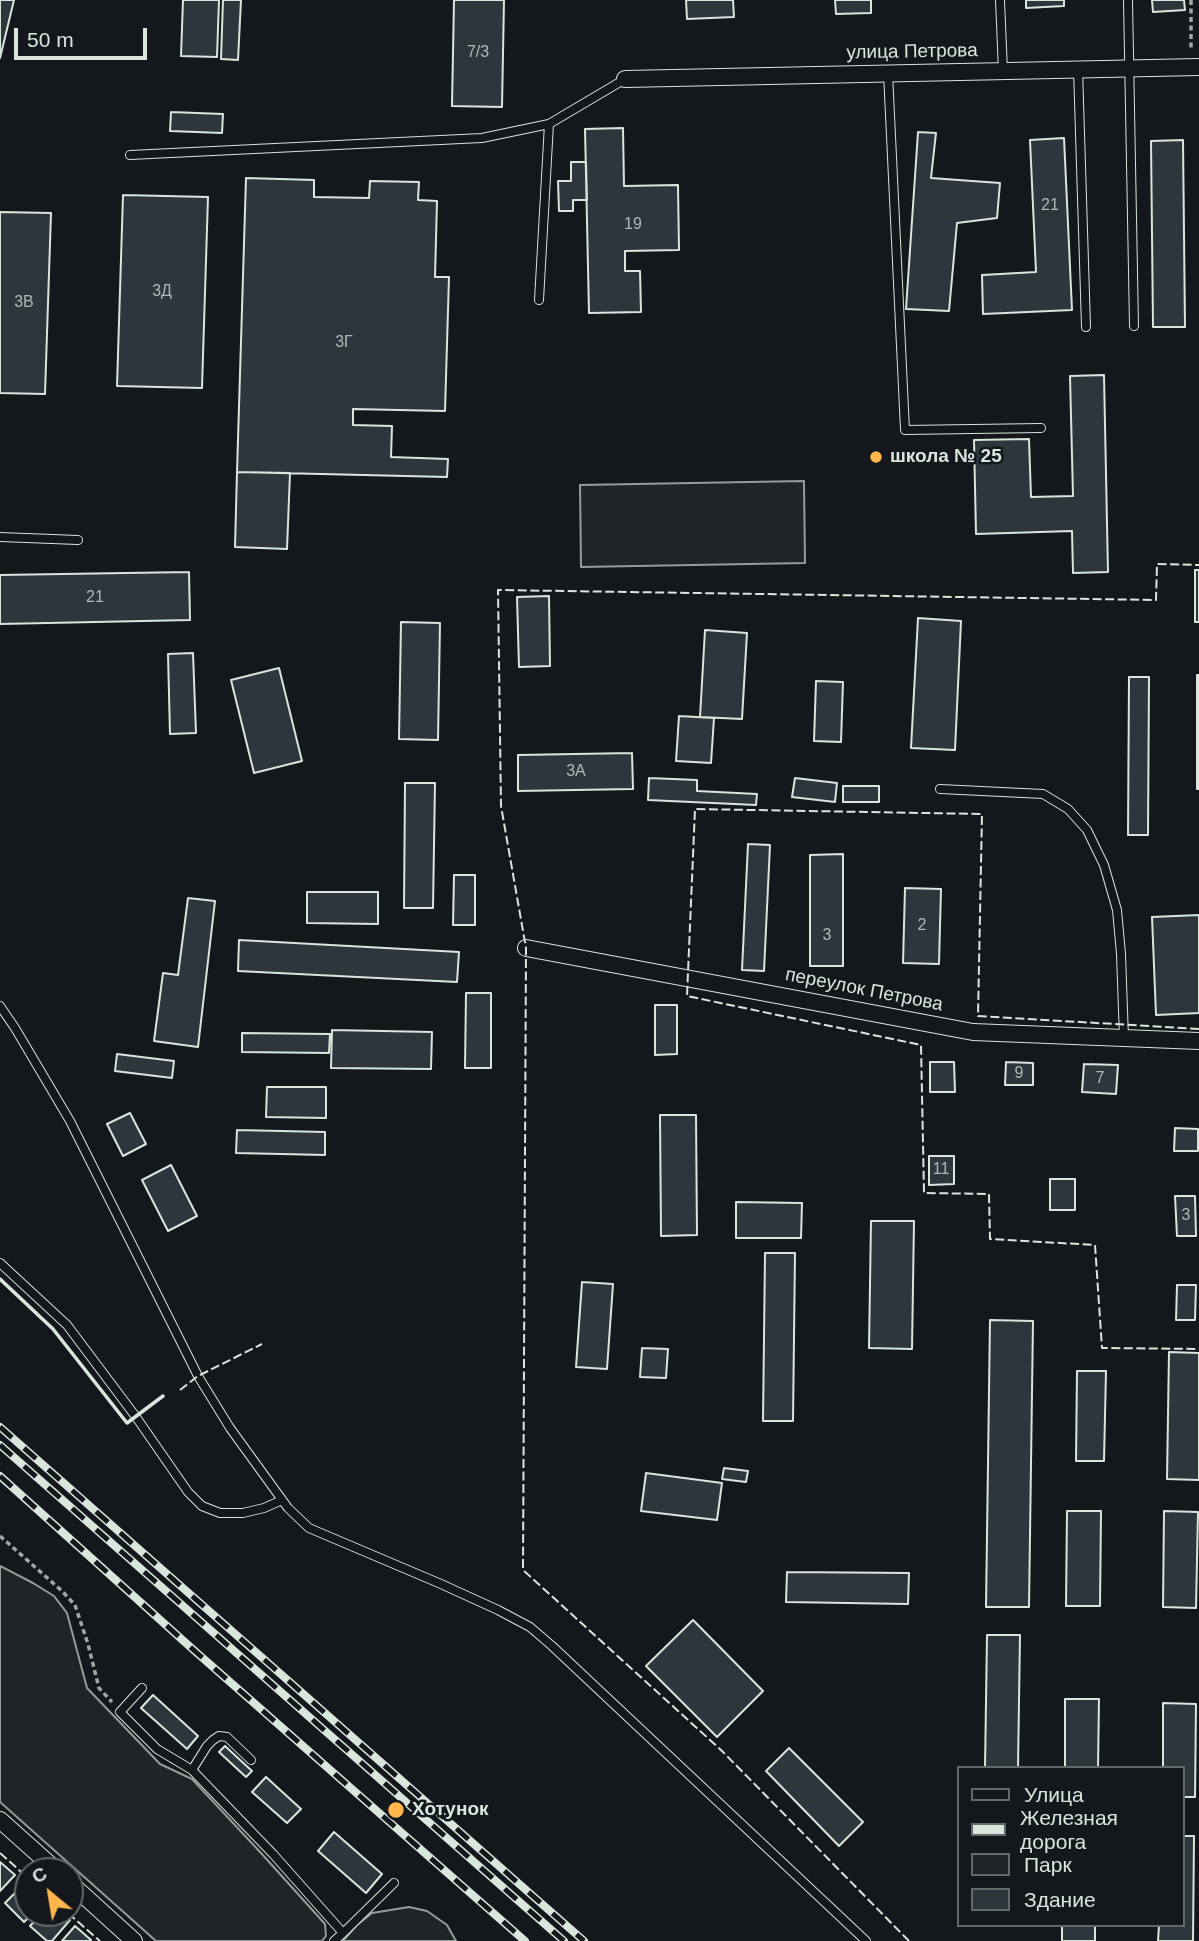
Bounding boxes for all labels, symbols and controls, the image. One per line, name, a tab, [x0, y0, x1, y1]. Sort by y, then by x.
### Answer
scale bar	[18, 14, 150, 58]
text: 50 m	[27, 28, 74, 51]
street label: улица Петрова	[846, 39, 978, 65]
house number: 7/3	[467, 43, 489, 63]
house number: 21	[1041, 196, 1059, 216]
house number: 19	[624, 215, 642, 235]
house number: 3Д	[152, 282, 172, 302]
house number: 3В	[14, 293, 34, 313]
house number: 3Г	[335, 333, 353, 353]
place label: школа № 25	[890, 446, 1002, 468]
marker: школа № 25	[868, 449, 884, 465]
house number: 21	[86, 588, 104, 608]
house number: 3А	[566, 762, 586, 782]
house number: 2	[918, 916, 926, 936]
house number: 3	[823, 926, 831, 946]
street label: переулок Петрова	[783, 964, 945, 1016]
house number: 9	[1015, 1064, 1023, 1084]
house number: 7	[1096, 1069, 1104, 1089]
house number: 11	[933, 1160, 949, 1180]
house number: 3	[1182, 1206, 1190, 1226]
legend	[958, 1766, 1185, 1927]
text: Улица	[1024, 1783, 1084, 1806]
place label: Хотунок	[412, 1799, 488, 1821]
marker: Хотунок	[386, 1800, 406, 1820]
text: Железная дорога	[1020, 1806, 1118, 1853]
text: Парк	[1024, 1853, 1072, 1876]
north arrow	[14, 1857, 84, 1927]
text: С	[28, 1863, 50, 1888]
text: Здание	[1024, 1888, 1096, 1911]

